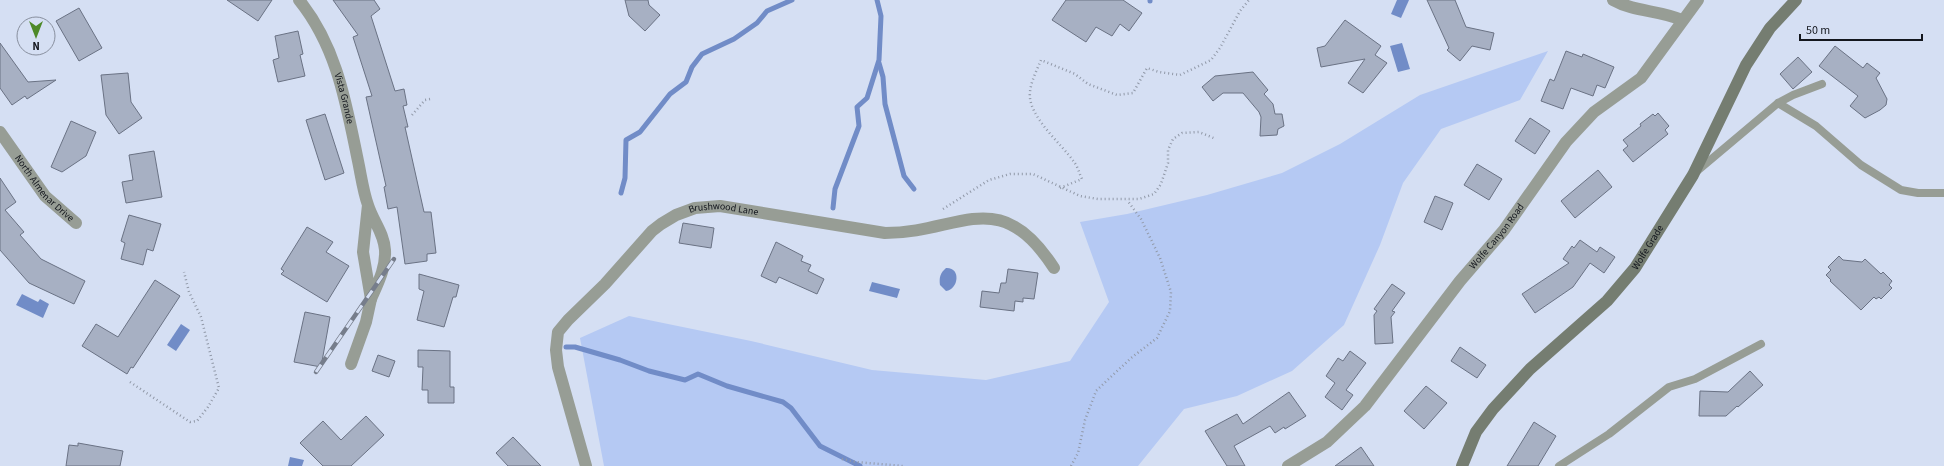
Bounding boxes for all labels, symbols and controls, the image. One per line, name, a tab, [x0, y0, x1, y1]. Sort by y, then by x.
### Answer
north arrow	[16, 16, 56, 56]
scale bar	[1800, 16, 1922, 42]
text: 50 m	[1806, 22, 1830, 39]
text: N	[32, 38, 40, 53]
street label: Vista Grande	[331, 71, 357, 125]
street label: North Almenar Drive	[11, 152, 77, 225]
street label: Brushwood Lane	[686, 199, 759, 219]
street label: Wolfe Canyon Road	[1466, 201, 1528, 272]
street label: Wolfe Grade	[1628, 222, 1667, 273]

